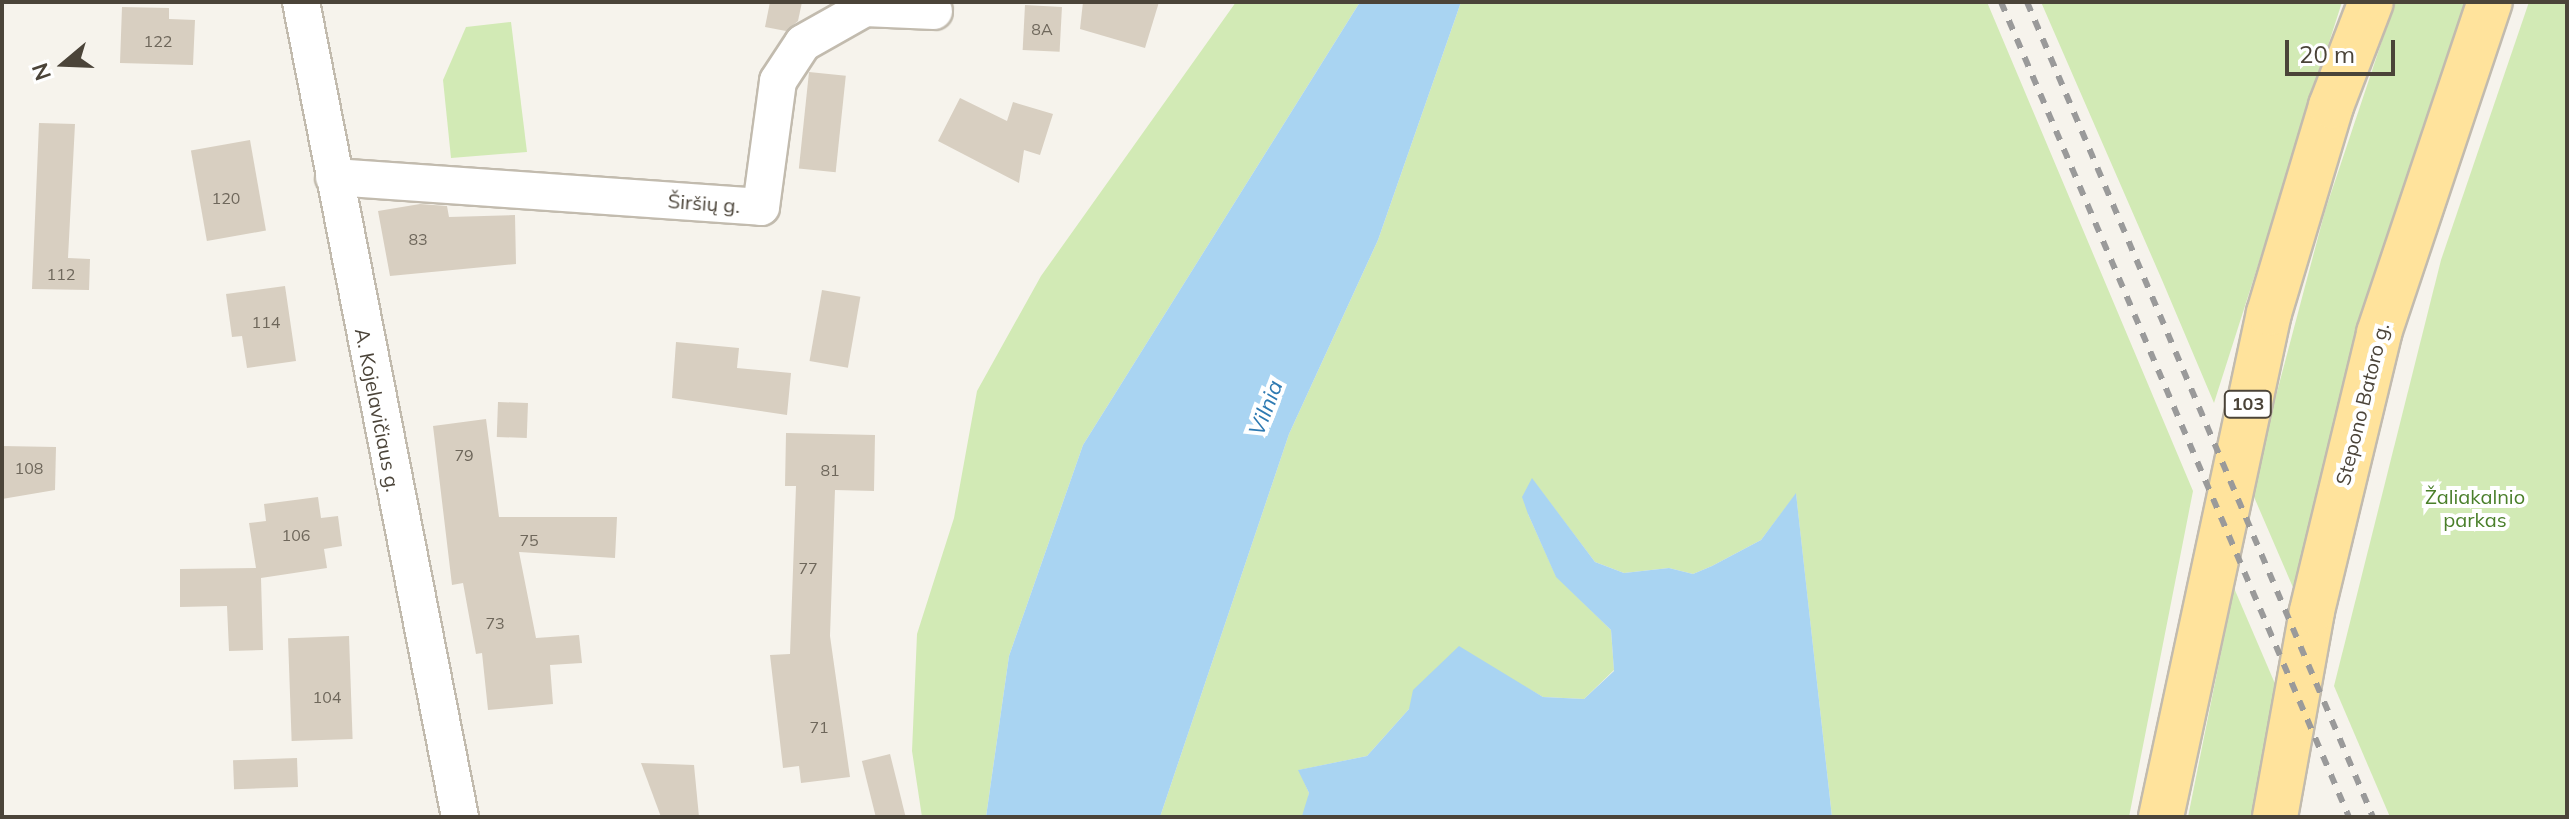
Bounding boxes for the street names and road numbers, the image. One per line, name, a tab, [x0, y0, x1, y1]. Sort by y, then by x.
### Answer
street label: Širšių g.	[667, 189, 741, 217]
street label: Stepono Batoro g.	[2330, 320, 2394, 488]
street label: A. Kojelavičiaus g.	[350, 326, 406, 494]
road number: 103	[2222, 390, 2274, 418]

